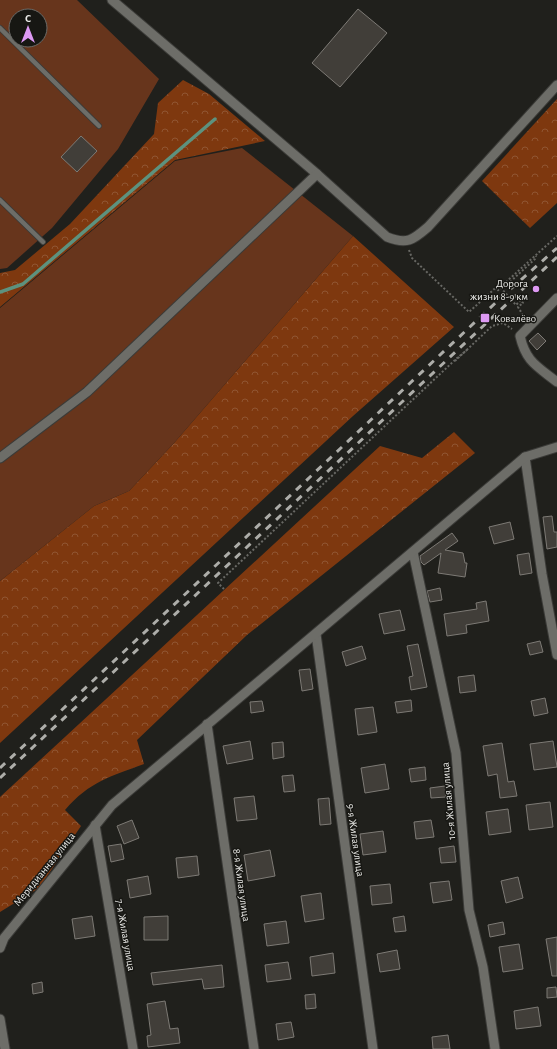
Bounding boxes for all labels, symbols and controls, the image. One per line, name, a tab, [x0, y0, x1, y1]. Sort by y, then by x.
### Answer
north arrow	[8, 8, 48, 48]
text: С	[25, 13, 31, 24]
place label: Дорога жизни 8-9 км	[470, 278, 528, 302]
marker: Дорога жизни 8-9 км	[531, 284, 541, 294]
marker: Ковалёво	[479, 312, 491, 324]
place label: Ковалёво	[494, 313, 536, 324]
street label: 10-я Жилая улица	[440, 762, 457, 840]
street label: 9-я Жилая улица	[345, 803, 366, 877]
street label: Меридианная улица	[11, 830, 77, 908]
street label: 8-я Жилая улица	[231, 848, 252, 922]
street label: 7-я Жилая улица	[114, 898, 137, 972]

